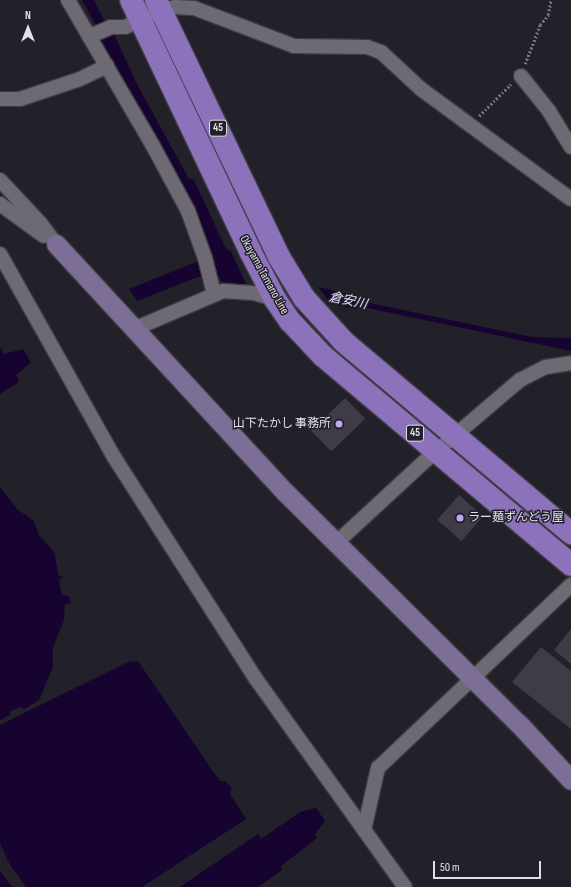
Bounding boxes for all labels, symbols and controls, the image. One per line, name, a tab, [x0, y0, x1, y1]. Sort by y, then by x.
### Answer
north arrow	[8, 8, 48, 48]
text: N	[25, 9, 31, 22]
road number: 45	[209, 119, 227, 137]
street label: Okayama Tamano Line	[236, 233, 292, 317]
water label: 倉安川	[327, 289, 369, 313]
place label: 山下たかし 事務所	[233, 417, 331, 431]
marker: 山下たかし 事務所	[334, 419, 344, 429]
road number: 45	[406, 424, 424, 442]
place label: ラー麺ずんどう屋	[468, 511, 564, 525]
marker: ラー麺ずんどう屋	[455, 513, 465, 523]
scale bar	[435, 853, 543, 879]
text: 50 m	[440, 860, 460, 875]

